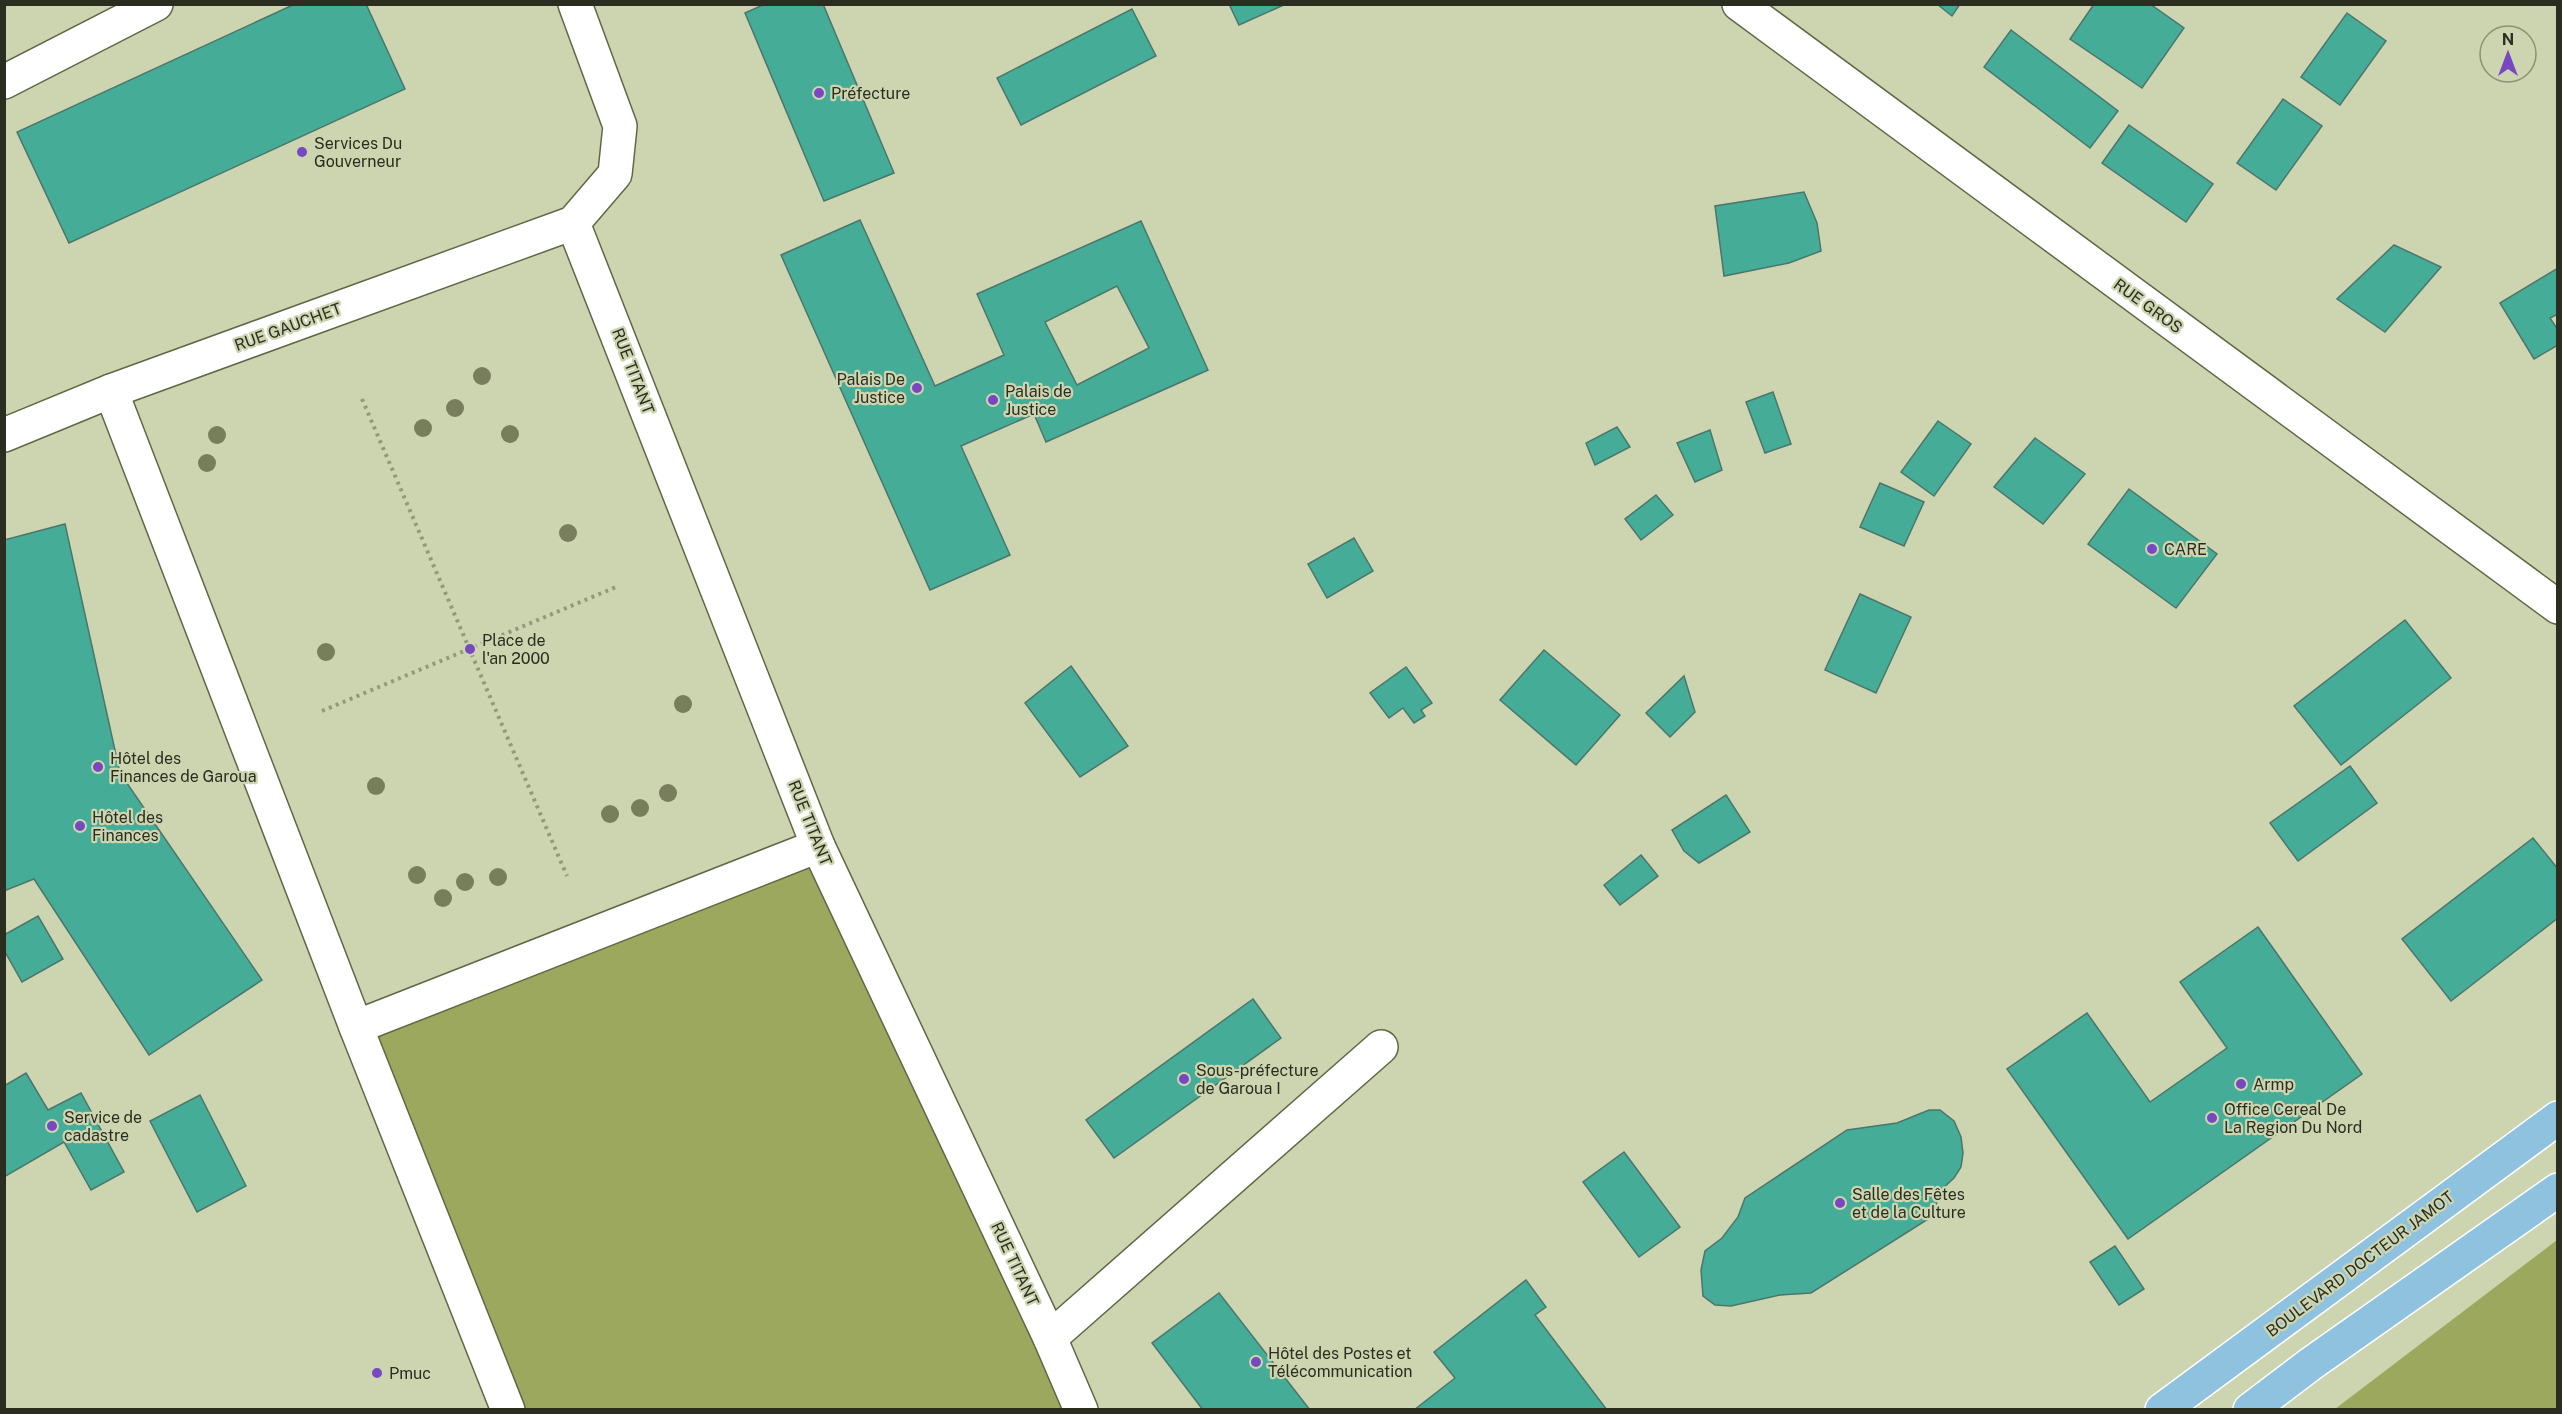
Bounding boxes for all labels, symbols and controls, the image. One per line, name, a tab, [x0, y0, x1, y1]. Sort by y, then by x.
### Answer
north arrow	[2478, 24, 2538, 84]
text: N	[2502, 30, 2514, 49]
place label: Préfecture	[831, 84, 910, 103]
marker: Préfecture	[812, 86, 826, 100]
place label: Services Du Gouverneur	[314, 134, 402, 171]
marker: Services Du Gouverneur	[295, 145, 309, 159]
street label: RUE GROS	[2110, 275, 2186, 337]
street label: RUE GAUCHET	[232, 299, 344, 355]
street label: RUE TITANT	[608, 325, 658, 417]
place label: Palais De Justice	[836, 370, 905, 407]
marker: Palais De Justice	[910, 381, 924, 395]
place label: Palais de Justice	[1005, 382, 1072, 419]
marker: Palais de Justice	[986, 393, 1000, 407]
place label: CARE	[2164, 540, 2207, 559]
marker: CARE	[2145, 542, 2159, 556]
place label: Place de l'an 2000	[482, 631, 550, 668]
marker: Place de l'an 2000	[463, 642, 477, 656]
place label: Hôtel des Finances de Garoua	[110, 749, 256, 786]
marker: Hôtel des Finances de Garoua	[91, 760, 105, 774]
street label: RUE TITANT	[784, 777, 836, 869]
place label: Hôtel des Finances	[92, 808, 163, 845]
marker: Hôtel des Finances	[73, 819, 87, 833]
place label: Sous-préfecture de Garoua I	[1196, 1061, 1319, 1098]
marker: Sous-préfecture de Garoua I	[1177, 1072, 1191, 1086]
place label: Armp	[2253, 1075, 2294, 1094]
marker: Armp	[2234, 1077, 2248, 1091]
place label: Office Cereal De La Region Du Nord	[2224, 1100, 2362, 1137]
place label: Service de cadastre	[64, 1108, 142, 1145]
marker: Office Cereal De La Region Du Nord	[2205, 1111, 2219, 1125]
marker: Service de cadastre	[45, 1119, 59, 1133]
place label: Salle des Fêtes et de la Culture	[1852, 1185, 1966, 1222]
street label: BOULEVARD DOCTEUR JAMOT	[2262, 1187, 2458, 1341]
marker: Salle des Fêtes et de la Culture	[1833, 1196, 1847, 1210]
street label: RUE TITANT	[987, 1219, 1043, 1310]
place label: Hôtel des Postes et Télécommunication	[1268, 1344, 1412, 1381]
marker: Hôtel des Postes et Télécommunication	[1249, 1355, 1263, 1369]
place label: Pmuc	[389, 1364, 431, 1383]
marker: Pmuc	[370, 1366, 384, 1380]

